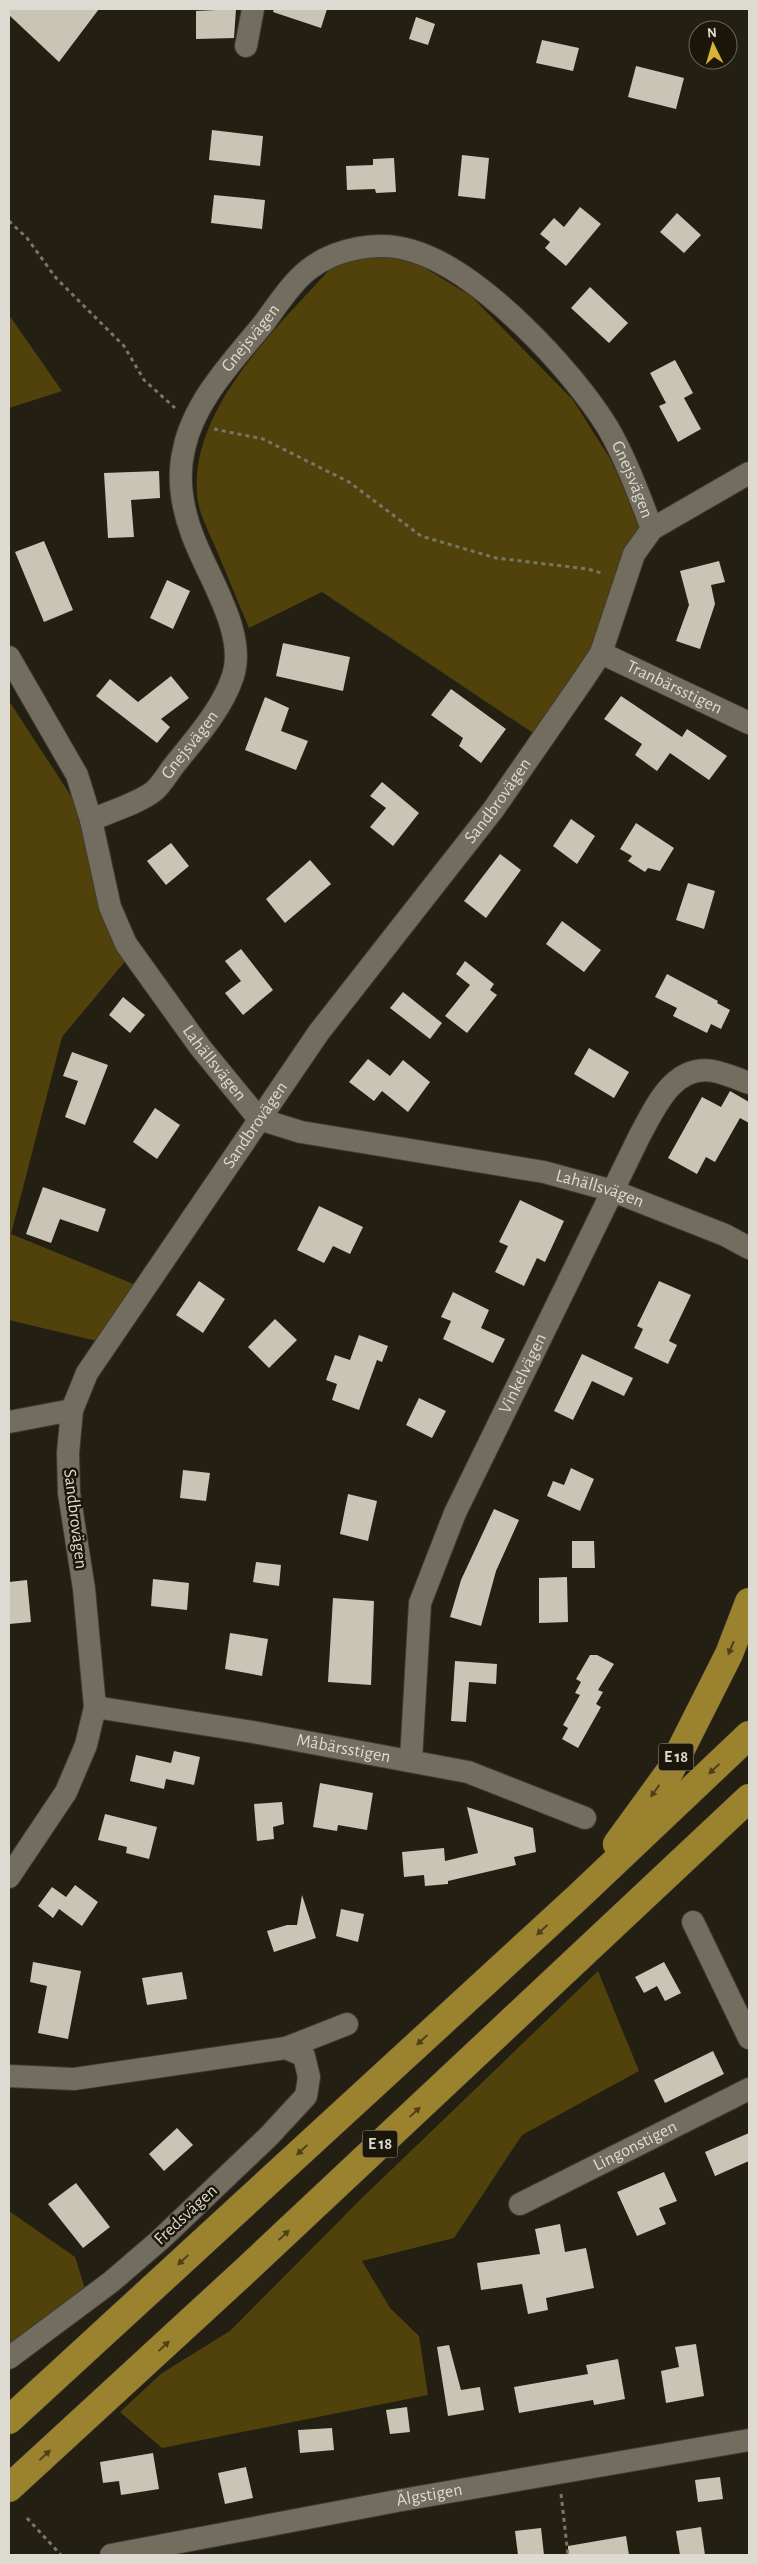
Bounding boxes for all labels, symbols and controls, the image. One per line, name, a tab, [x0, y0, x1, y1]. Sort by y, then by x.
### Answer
north arrow	[688, 20, 738, 70]
text: N	[706, 26, 717, 40]
street label: Gnejsvägen	[218, 301, 283, 375]
street label: Gnejsvägen	[608, 438, 656, 521]
street label: Tranbärsstigen	[623, 657, 725, 718]
street label: Gnejsvägen	[158, 708, 222, 782]
street label: Sandbrovägen	[461, 755, 535, 847]
street label: Lahällsvägen	[179, 1022, 249, 1105]
street label: Sandbrovägen	[220, 1079, 291, 1172]
street label: Lahällsvägen	[554, 1167, 646, 1211]
street label: Vinkelvägen	[496, 1331, 550, 1416]
street label: Sandbrovägen	[60, 1468, 90, 1570]
one-way arrow	[727, 1641, 735, 1655]
street label: Måbärsstigen	[295, 1731, 392, 1766]
road number: E 18	[658, 1744, 694, 1770]
one-way arrow	[708, 1763, 720, 1775]
one-way arrow	[650, 1784, 660, 1798]
one-way arrow	[536, 1924, 548, 1936]
one-way arrow	[416, 2034, 428, 2046]
one-way arrow	[408, 2106, 420, 2118]
street label: Lingonstigen	[591, 2118, 680, 2175]
road number: E 18	[362, 2130, 398, 2158]
one-way arrow	[297, 2144, 309, 2156]
street label: Fredsvägen	[151, 2181, 221, 2249]
one-way arrow	[277, 2229, 289, 2241]
one-way arrow	[177, 2254, 189, 2266]
one-way arrow	[158, 2340, 171, 2351]
one-way arrow	[38, 2450, 51, 2461]
street label: Älgstigen	[394, 2481, 464, 2510]

